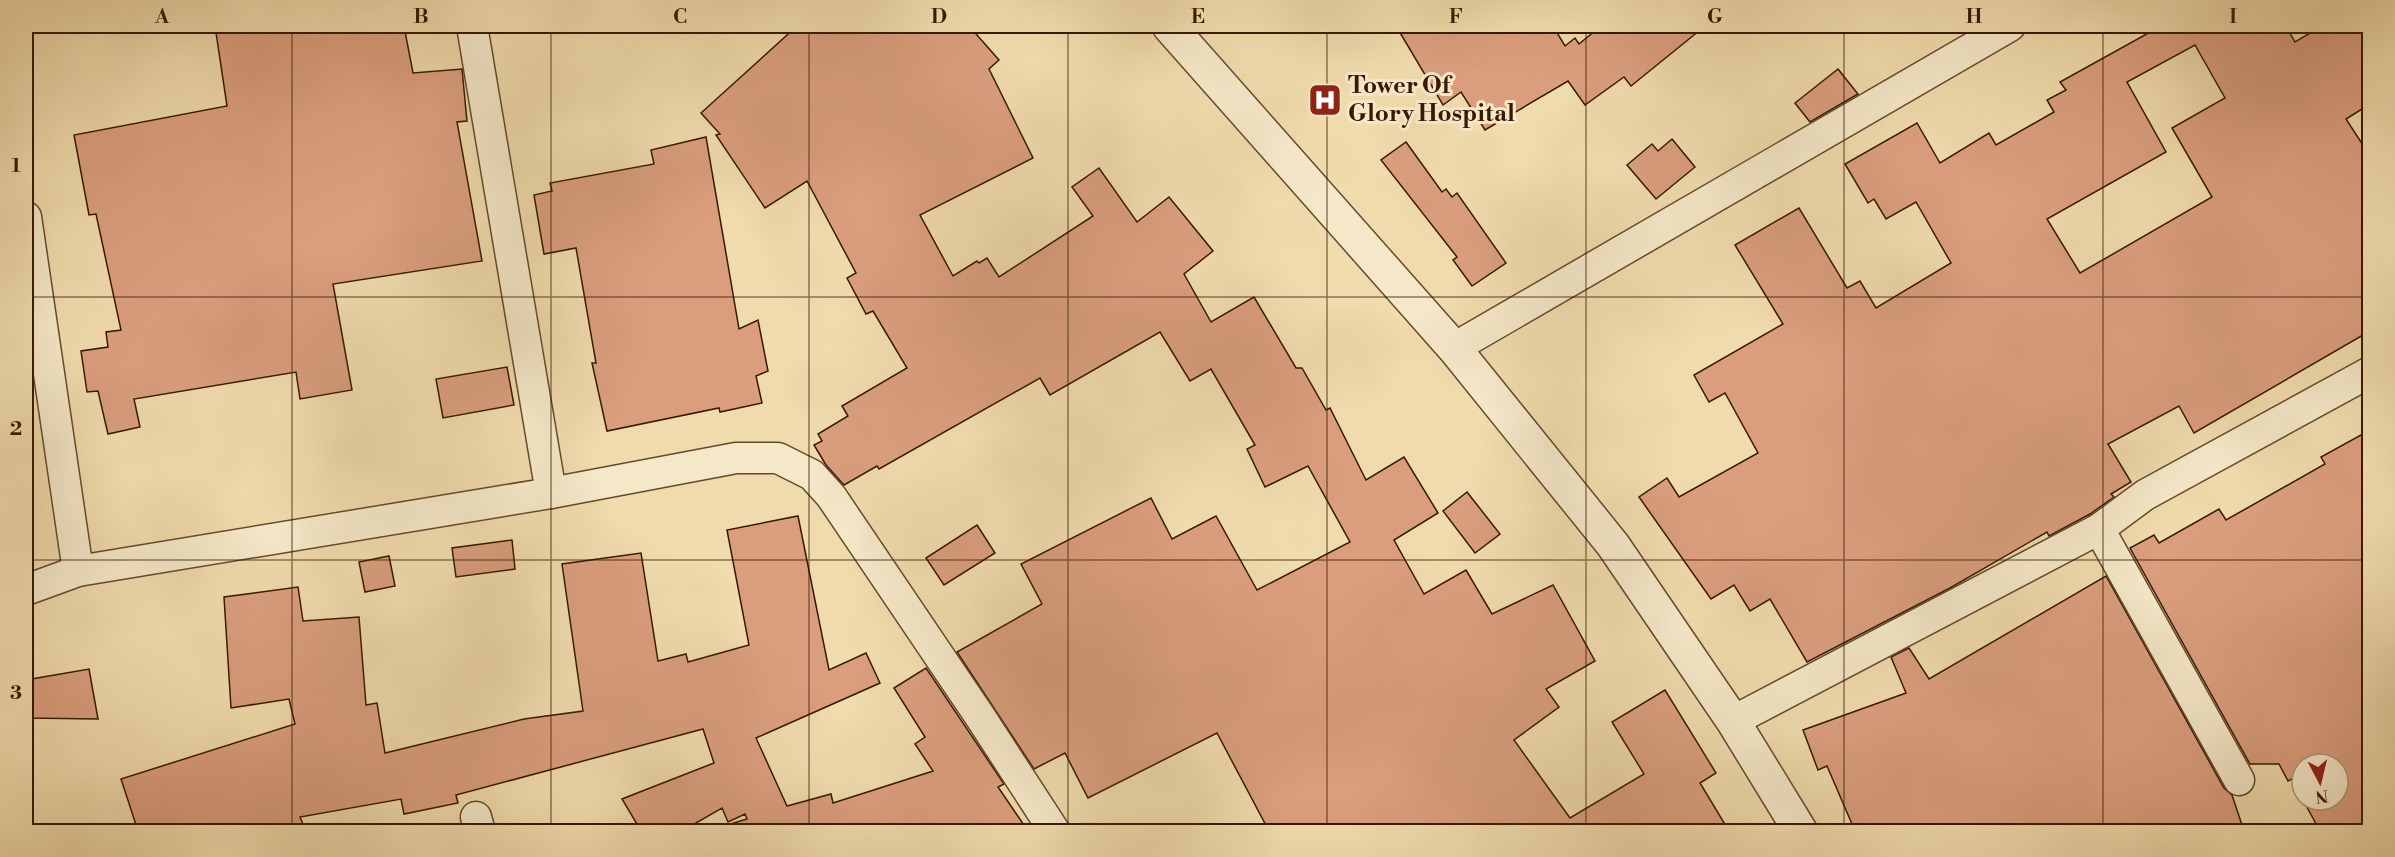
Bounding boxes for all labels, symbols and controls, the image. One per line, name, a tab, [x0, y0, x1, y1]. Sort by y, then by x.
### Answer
text: A	[154, 5, 170, 30]
text: B	[413, 5, 429, 30]
text: C	[673, 5, 687, 30]
text: D	[931, 5, 947, 30]
text: E	[1191, 5, 1205, 30]
text: F	[1449, 5, 1463, 30]
text: G	[1707, 5, 1723, 30]
text: H	[1966, 5, 1983, 30]
text: I	[2229, 5, 2237, 30]
place label: Tower Of Glory Hospital	[1348, 71, 1515, 129]
hospital icon: Tower Of Glory Hospital	[1307, 82, 1343, 118]
text: 1	[11, 154, 21, 179]
text: 2	[10, 417, 22, 442]
text: 3	[10, 681, 22, 706]
north arrow	[2290, 752, 2350, 812]
text: N	[2314, 785, 2329, 807]

